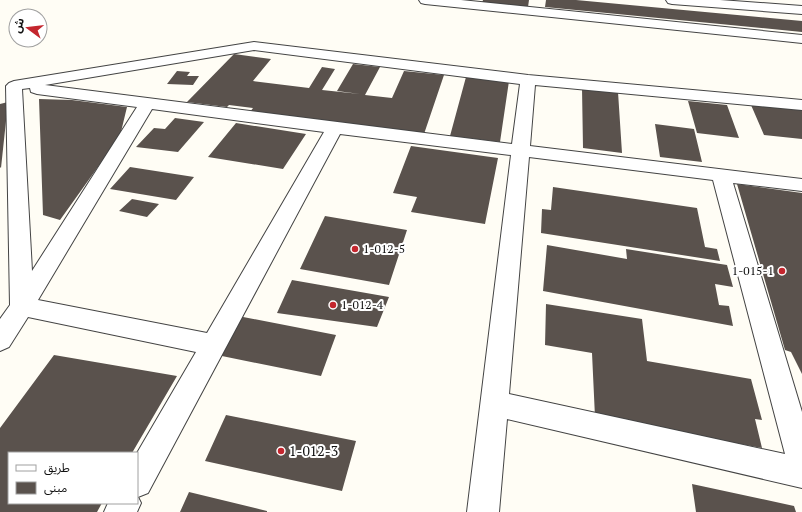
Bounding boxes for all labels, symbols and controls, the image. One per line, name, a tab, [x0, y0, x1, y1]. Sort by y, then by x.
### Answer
north arrow	[8, 8, 48, 48]
text: ش	[10, 16, 27, 35]
place label: 1-012-5	[363, 241, 405, 256]
marker: 1-012-5	[350, 244, 360, 254]
place label: 1-015-1	[732, 263, 774, 278]
marker: 1-015-1	[777, 266, 787, 276]
place label: 1-012-4	[341, 297, 384, 312]
marker: 1-012-4	[328, 300, 338, 310]
place label: 1-012-3	[289, 441, 338, 460]
marker: 1-012-3	[276, 446, 286, 456]
legend	[8, 452, 138, 504]
text: طريق	[44, 460, 70, 476]
text: مبنى	[44, 480, 67, 495]

